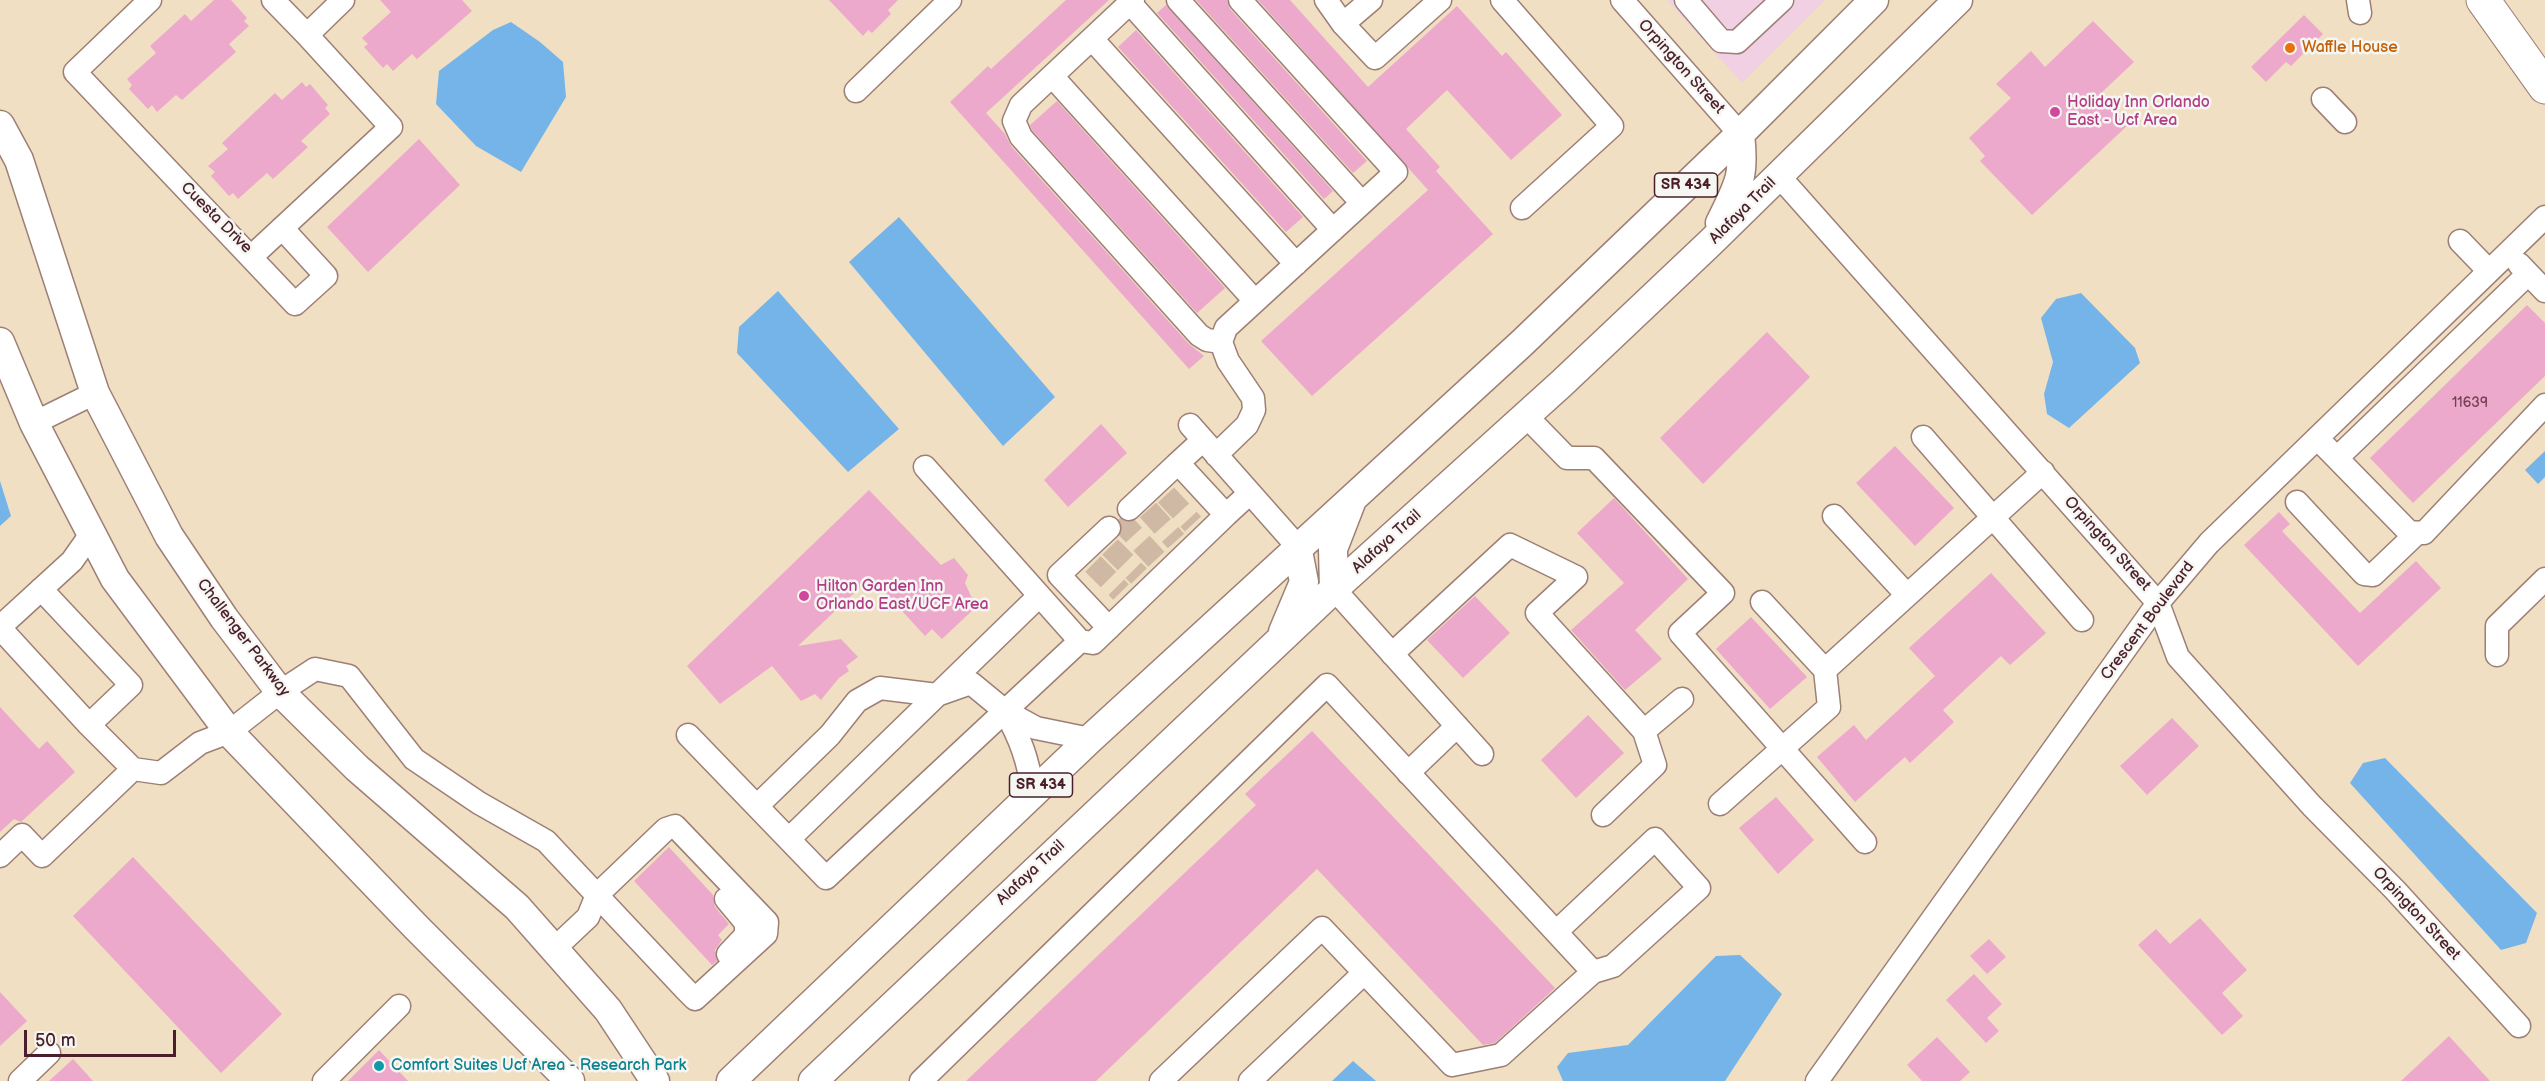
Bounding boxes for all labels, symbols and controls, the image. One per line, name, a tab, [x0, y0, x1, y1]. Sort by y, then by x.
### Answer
street label: Orpington Street	[1634, 16, 1728, 118]
place label: Waffle House	[2302, 38, 2398, 58]
marker: Waffle House	[2283, 41, 2297, 55]
place label: Holiday Inn Orlando East - Ucf Area	[2067, 93, 2210, 131]
marker: Holiday Inn Orlando East - Ucf Area	[2048, 105, 2062, 119]
road number: SR 434	[1654, 173, 1718, 197]
street label: Alafaya Trail	[1706, 174, 1780, 248]
street label: Cuesta Drive	[176, 178, 256, 258]
house number: 11639	[2452, 395, 2488, 411]
street label: Orpington Street	[2060, 493, 2154, 595]
street label: Alafaya Trail	[1348, 506, 1426, 578]
street label: Crescent Boulevard	[2097, 558, 2199, 684]
street label: Challenger Parkway	[192, 575, 294, 701]
place label: Hilton Garden Inn Orlando East/UCF Area	[816, 577, 988, 615]
marker: Hilton Garden Inn Orlando East/UCF Area	[797, 589, 811, 603]
road number: SR 434	[1010, 773, 1072, 797]
street label: Alafaya Trail	[993, 836, 1069, 910]
street label: Orpington Street	[2368, 864, 2464, 964]
scale bar	[27, 1018, 178, 1056]
text: 50 m	[35, 1030, 76, 1051]
place label: Comfort Suites Ucf Area - Research Park	[391, 1056, 686, 1076]
marker: Comfort Suites Ucf Area - Research Park	[372, 1059, 386, 1073]

